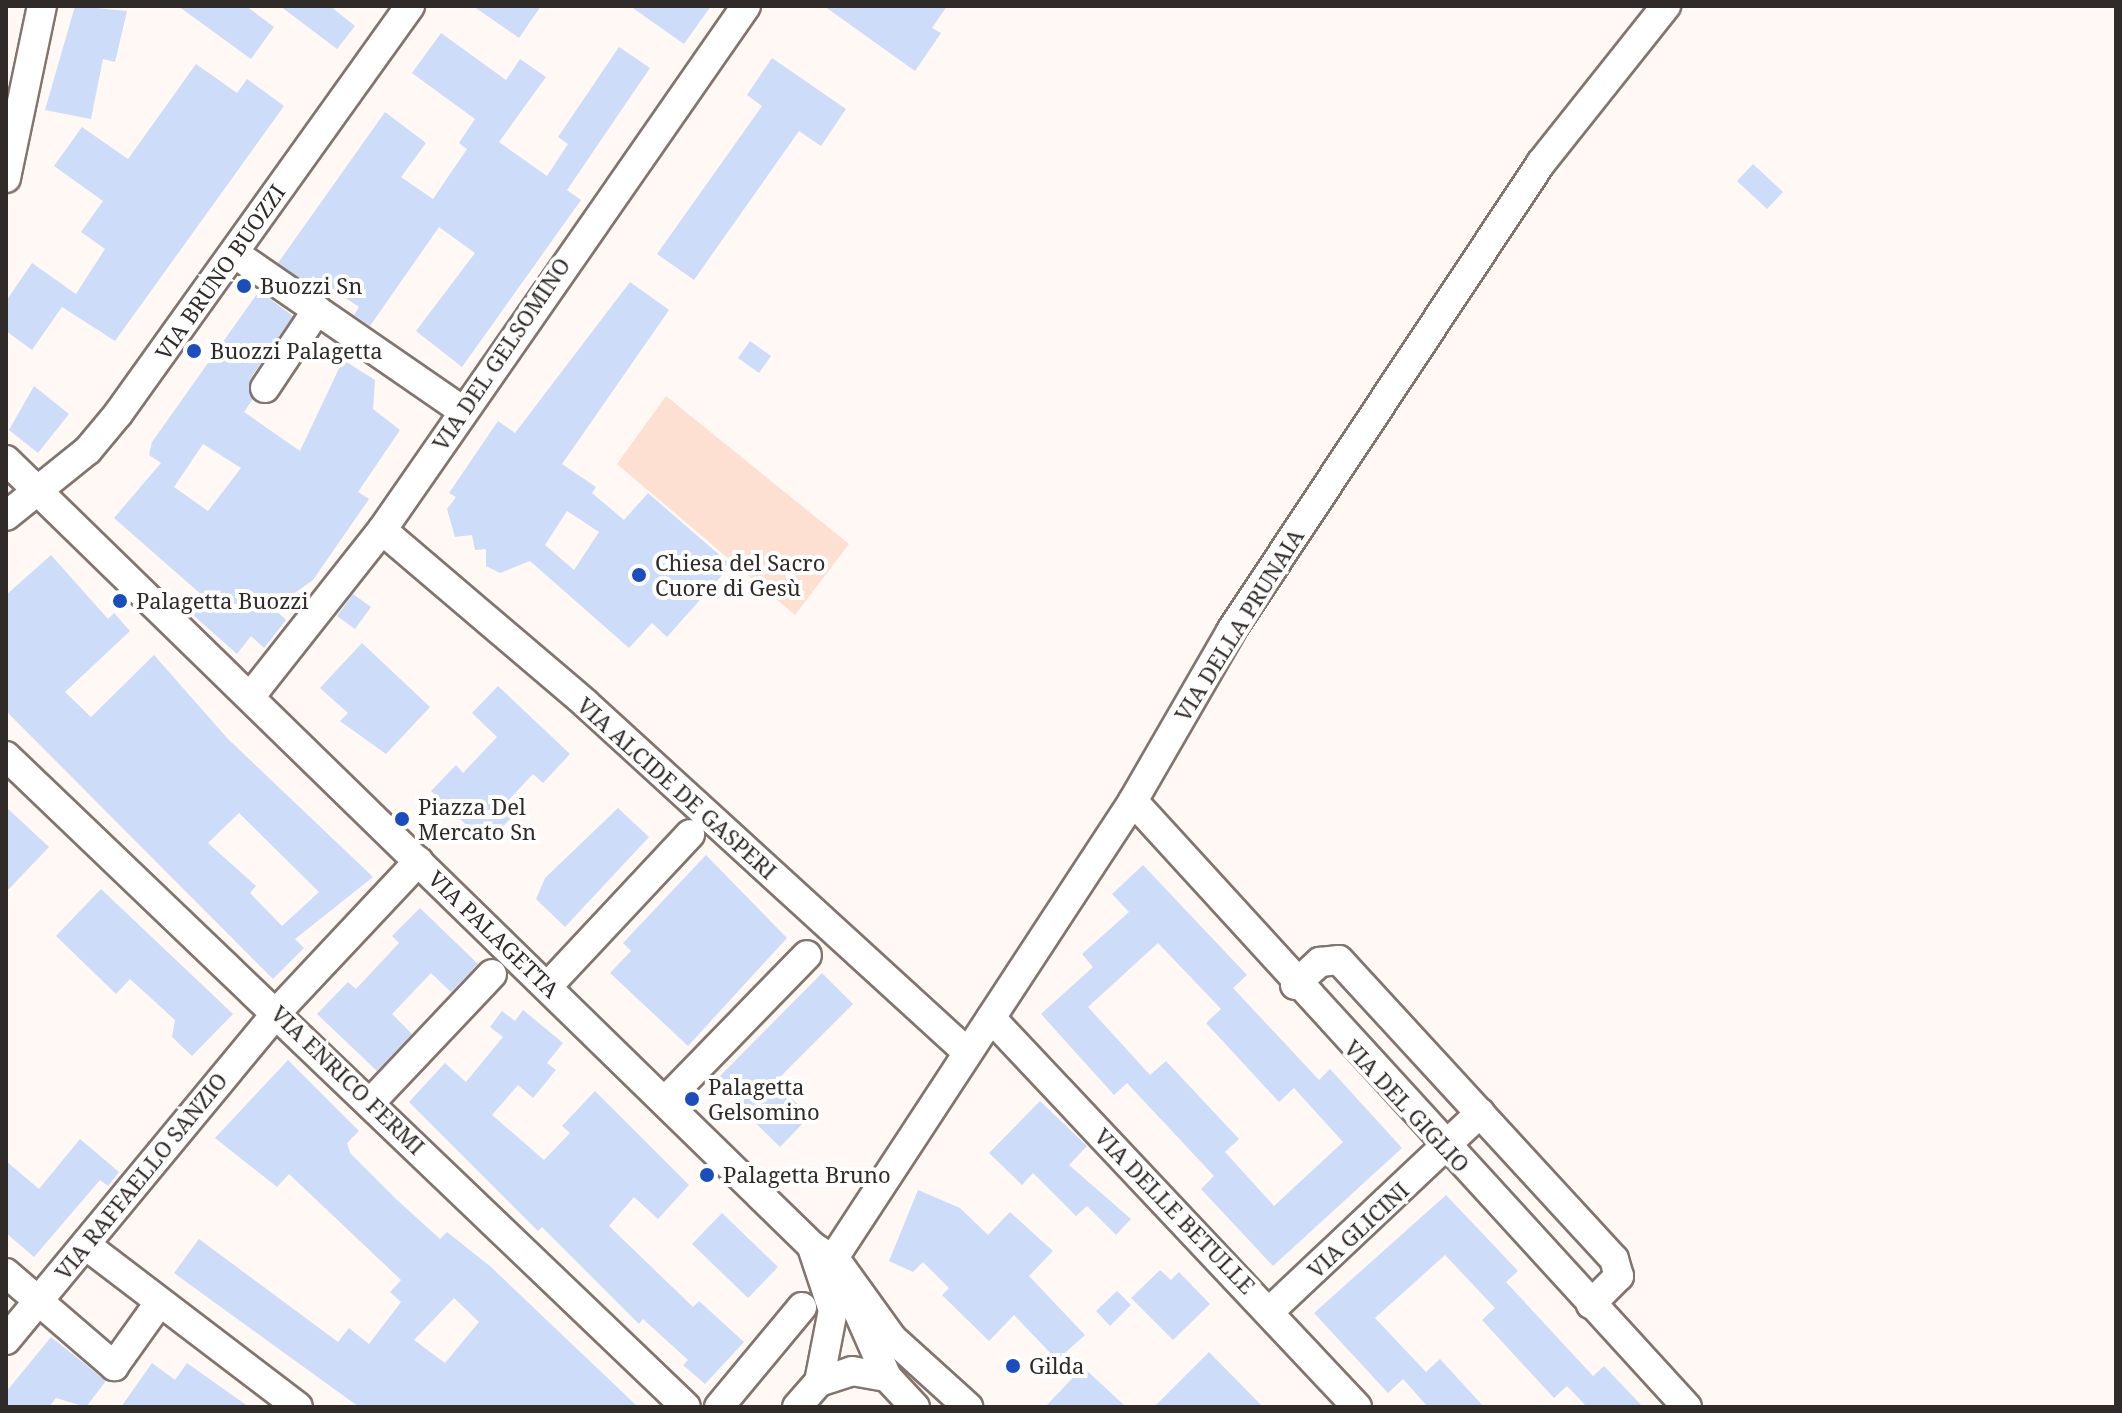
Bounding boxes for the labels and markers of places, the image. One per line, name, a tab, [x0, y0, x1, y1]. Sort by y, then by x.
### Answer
place label: Buozzi Sn	[260, 273, 362, 299]
marker: Buozzi Sn	[235, 277, 253, 295]
place label: Buozzi Palagetta	[210, 338, 383, 364]
marker: Buozzi Palagetta	[185, 342, 203, 360]
place label: Chiesa del Sacro Cuore di Gesù	[655, 549, 825, 600]
marker: Chiesa del Sacro Cuore di Gesù	[630, 566, 648, 584]
place label: Palagetta Buozzi	[136, 588, 309, 614]
marker: Palagetta Buozzi	[111, 592, 129, 610]
place label: Piazza Del Mercato Sn	[418, 793, 536, 844]
marker: Piazza Del Mercato Sn	[393, 810, 411, 828]
place label: Palagetta Gelsomino	[708, 1073, 820, 1124]
marker: Palagetta Gelsomino	[683, 1090, 701, 1108]
place label: Palagetta Bruno	[723, 1162, 891, 1188]
marker: Palagetta Bruno	[698, 1166, 716, 1184]
place label: Gilda	[1029, 1353, 1084, 1379]
marker: Gilda	[1004, 1357, 1022, 1375]

